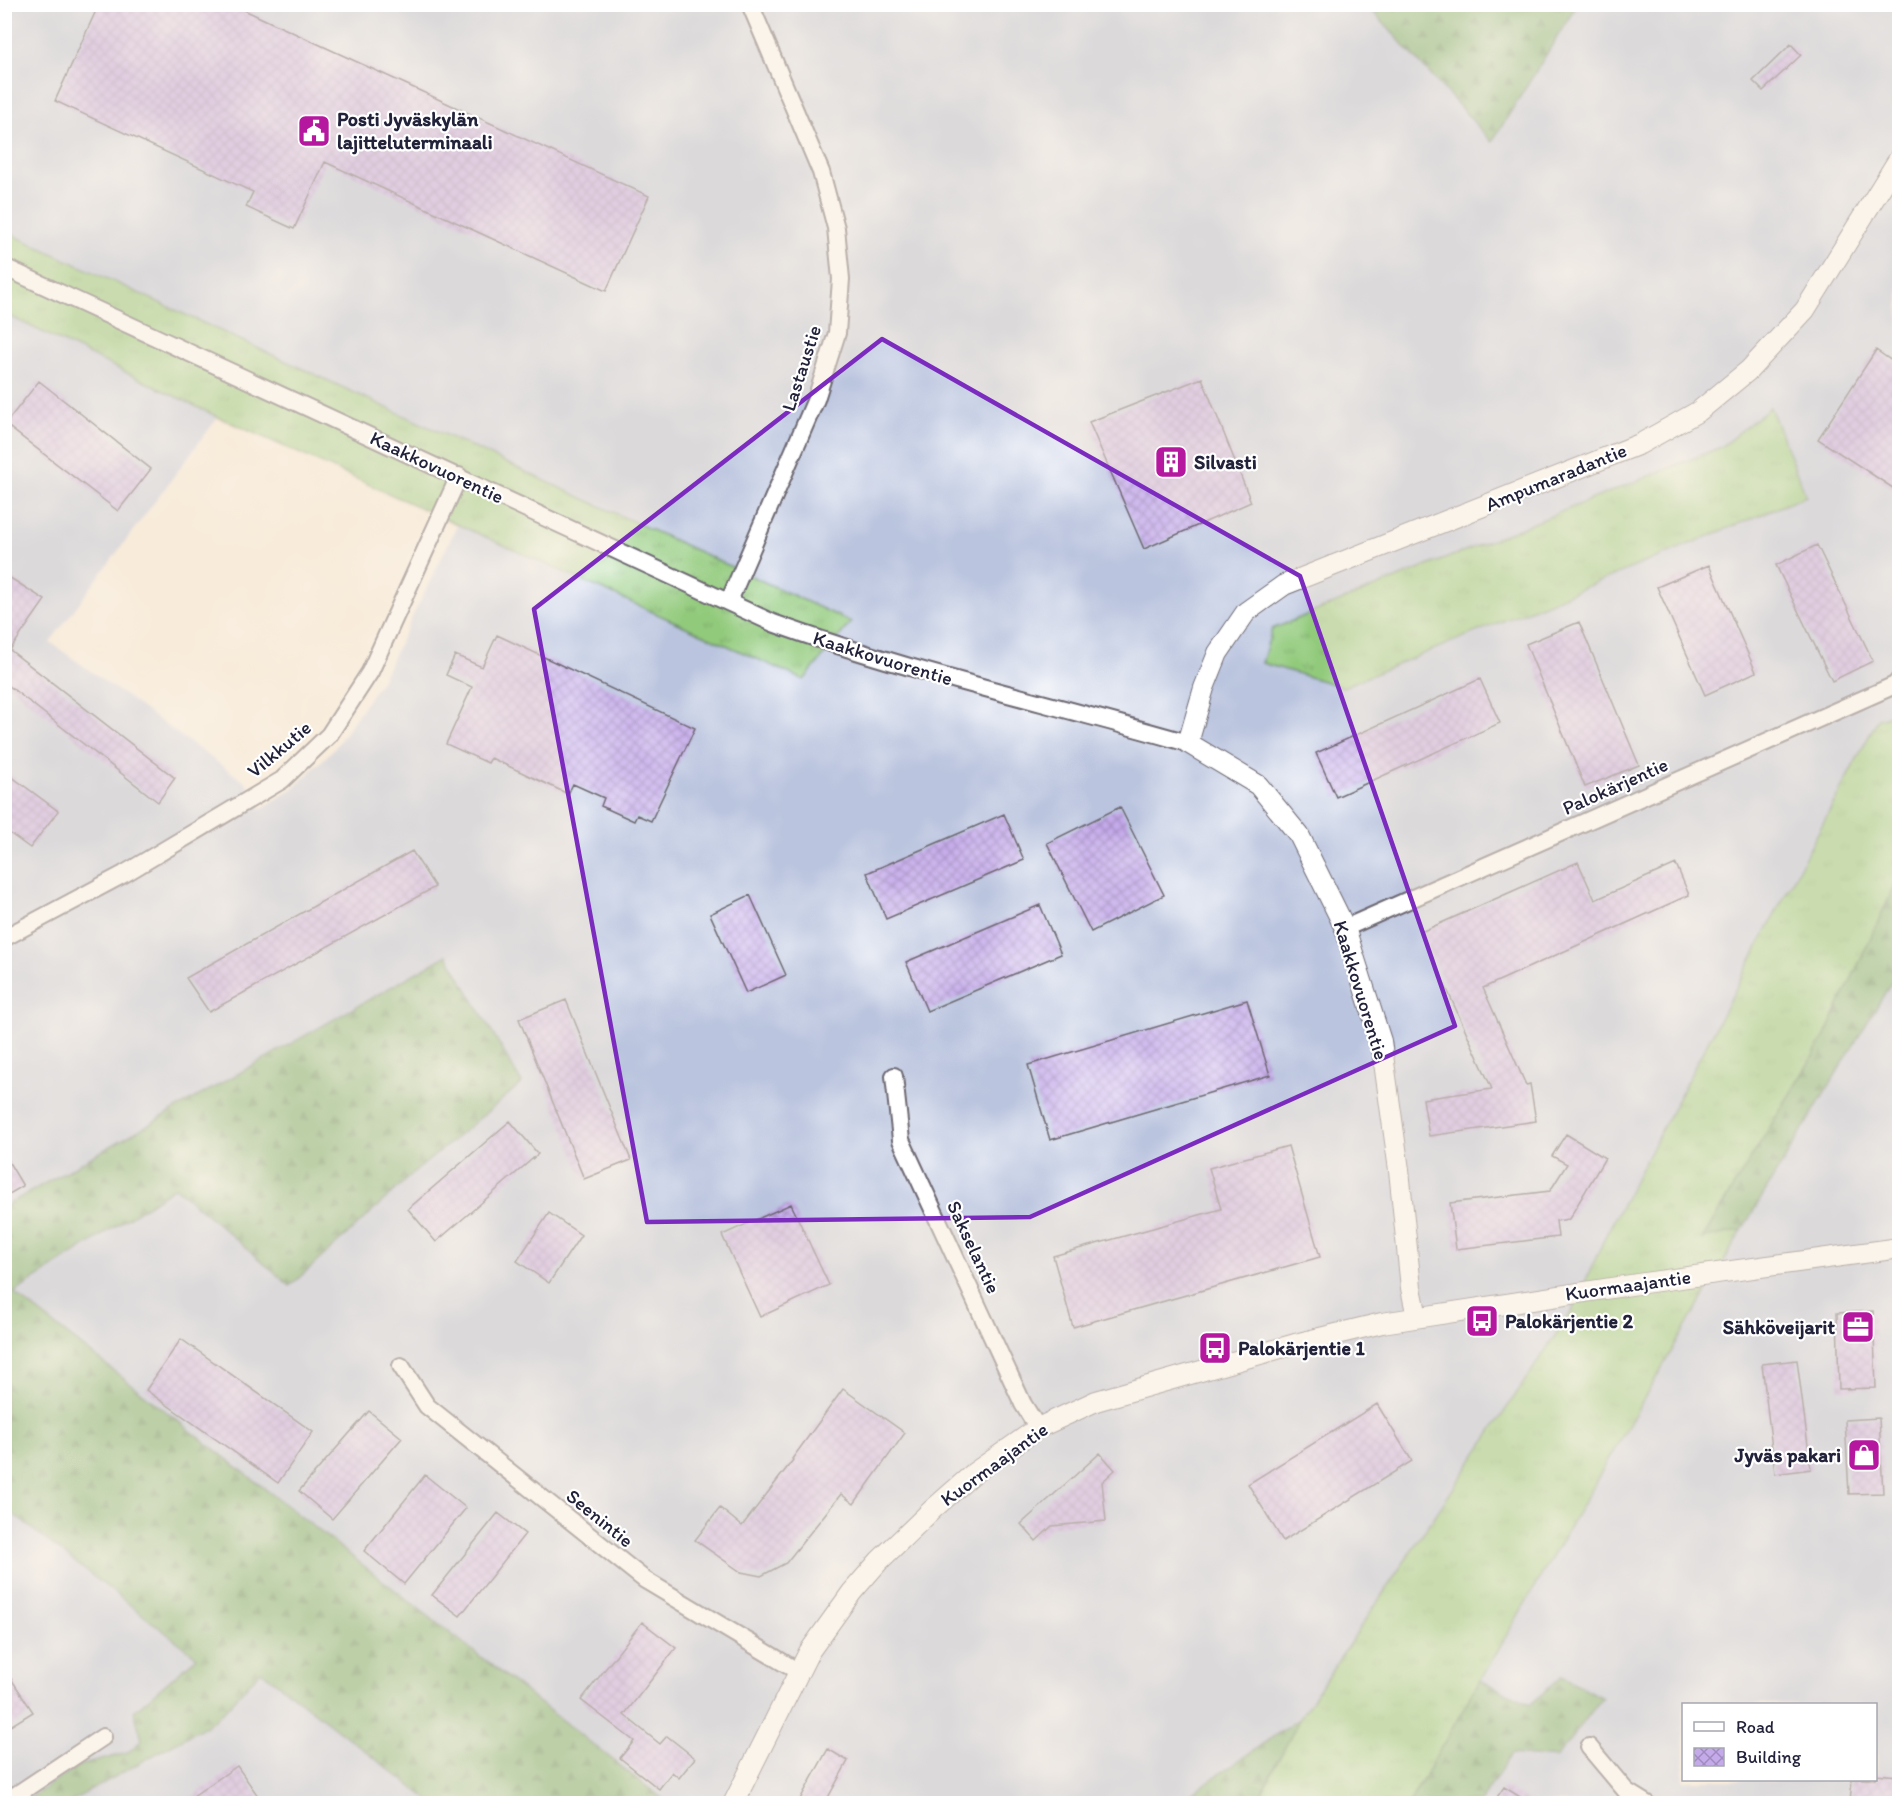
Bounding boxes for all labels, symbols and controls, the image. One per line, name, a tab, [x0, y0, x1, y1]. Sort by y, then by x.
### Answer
place label: Posti Jyväskylän lajitteluterminaali	[337, 107, 493, 155]
public building icon: Posti Jyväskylän lajitteluterminaali	[296, 113, 332, 149]
street label: Lastaustie	[776, 322, 826, 414]
street label: Kaakkovuorentie	[366, 426, 508, 508]
street label: Ampumaradantie	[1482, 438, 1630, 516]
building icon: Silvasti	[1153, 444, 1189, 480]
place label: Silvasti	[1194, 450, 1257, 474]
street label: Kaakkovuorentie	[810, 625, 956, 691]
street label: Vilkkutie	[242, 715, 316, 783]
street label: Palokärjentie	[1559, 752, 1671, 820]
street label: Kaakkovuorentie	[1328, 917, 1394, 1063]
street label: Sakselantie	[942, 1197, 1006, 1297]
street label: Kuormaajantie	[1564, 1264, 1692, 1306]
bus stop icon: Palokärjentie 2	[1464, 1303, 1500, 1339]
place label: Palokärjentie 2	[1505, 1309, 1633, 1334]
office icon: Sähköveijarit	[1840, 1309, 1876, 1345]
place label: Sähköveijarit	[1723, 1315, 1835, 1340]
bus stop icon: Palokärjentie 1	[1197, 1330, 1233, 1366]
place label: Palokärjentie 1	[1238, 1336, 1365, 1361]
street label: Kuormaajantie	[936, 1417, 1052, 1511]
shop icon: Jyväs pakari	[1846, 1437, 1882, 1473]
place label: Jyväs pakari	[1734, 1443, 1841, 1468]
street label: Seenintie	[562, 1484, 638, 1552]
legend	[1682, 1703, 1877, 1781]
text: Road	[1736, 1716, 1775, 1738]
text: Building	[1736, 1746, 1802, 1768]

